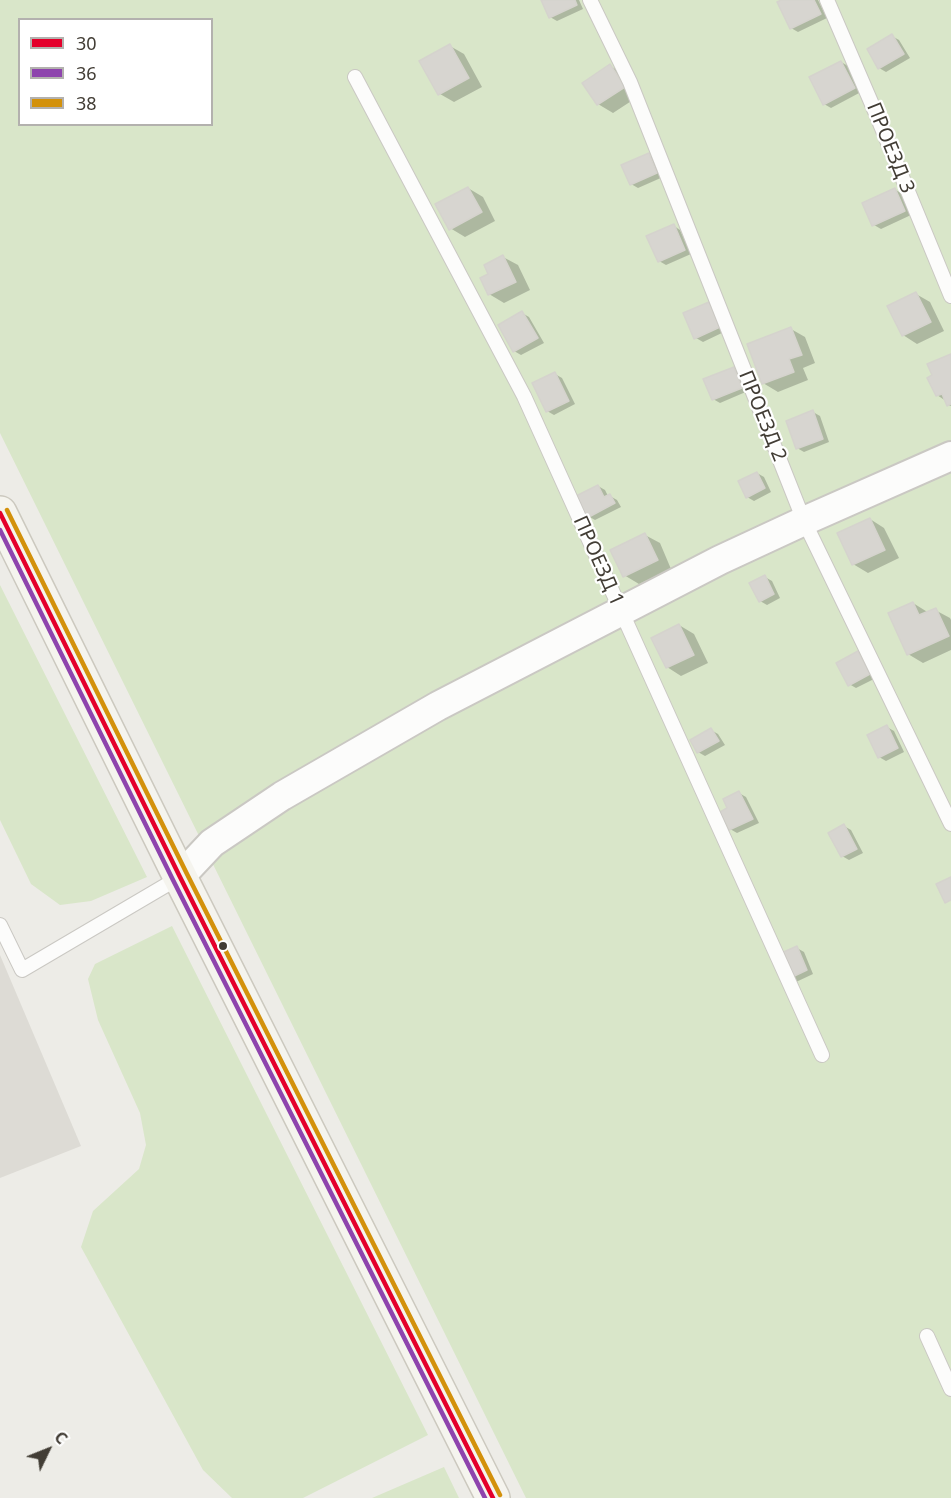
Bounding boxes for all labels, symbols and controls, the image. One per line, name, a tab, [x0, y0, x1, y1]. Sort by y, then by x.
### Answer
legend	[18, 18, 213, 126]
text: 30	[76, 31, 97, 55]
text: 36	[76, 61, 97, 85]
text: 38	[76, 91, 97, 115]
street label: ПРОЕЗД 3	[861, 99, 919, 197]
street label: ПРОЕЗД 2	[733, 367, 791, 465]
street label: ПРОЕЗД 1	[568, 512, 628, 610]
unlabelled marker	[217, 940, 229, 952]
north arrow	[18, 1420, 78, 1480]
text: С	[50, 1426, 73, 1449]

